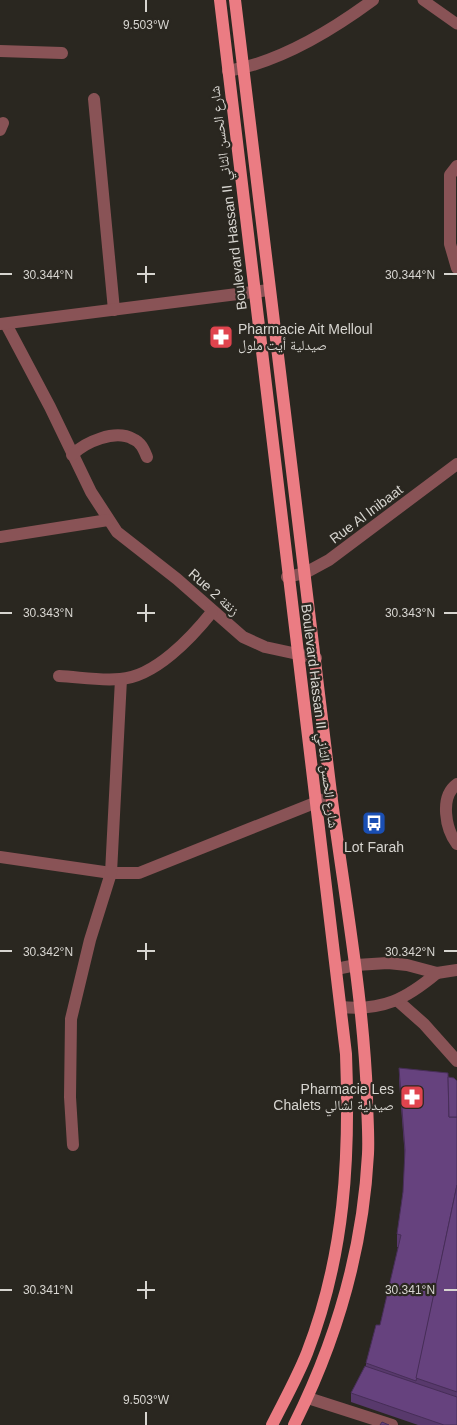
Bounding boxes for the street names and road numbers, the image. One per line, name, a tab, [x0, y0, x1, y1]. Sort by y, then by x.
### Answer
street label: Boulevard Hassan II شارع الحسن الثاني	[206, 85, 253, 311]
street label: Rue Al Inibaat	[326, 481, 406, 547]
street label: Rue 2 زنقة	[185, 565, 242, 620]
street label: Boulevard Hassan II شارع الحسن الثاني	[295, 603, 342, 829]

